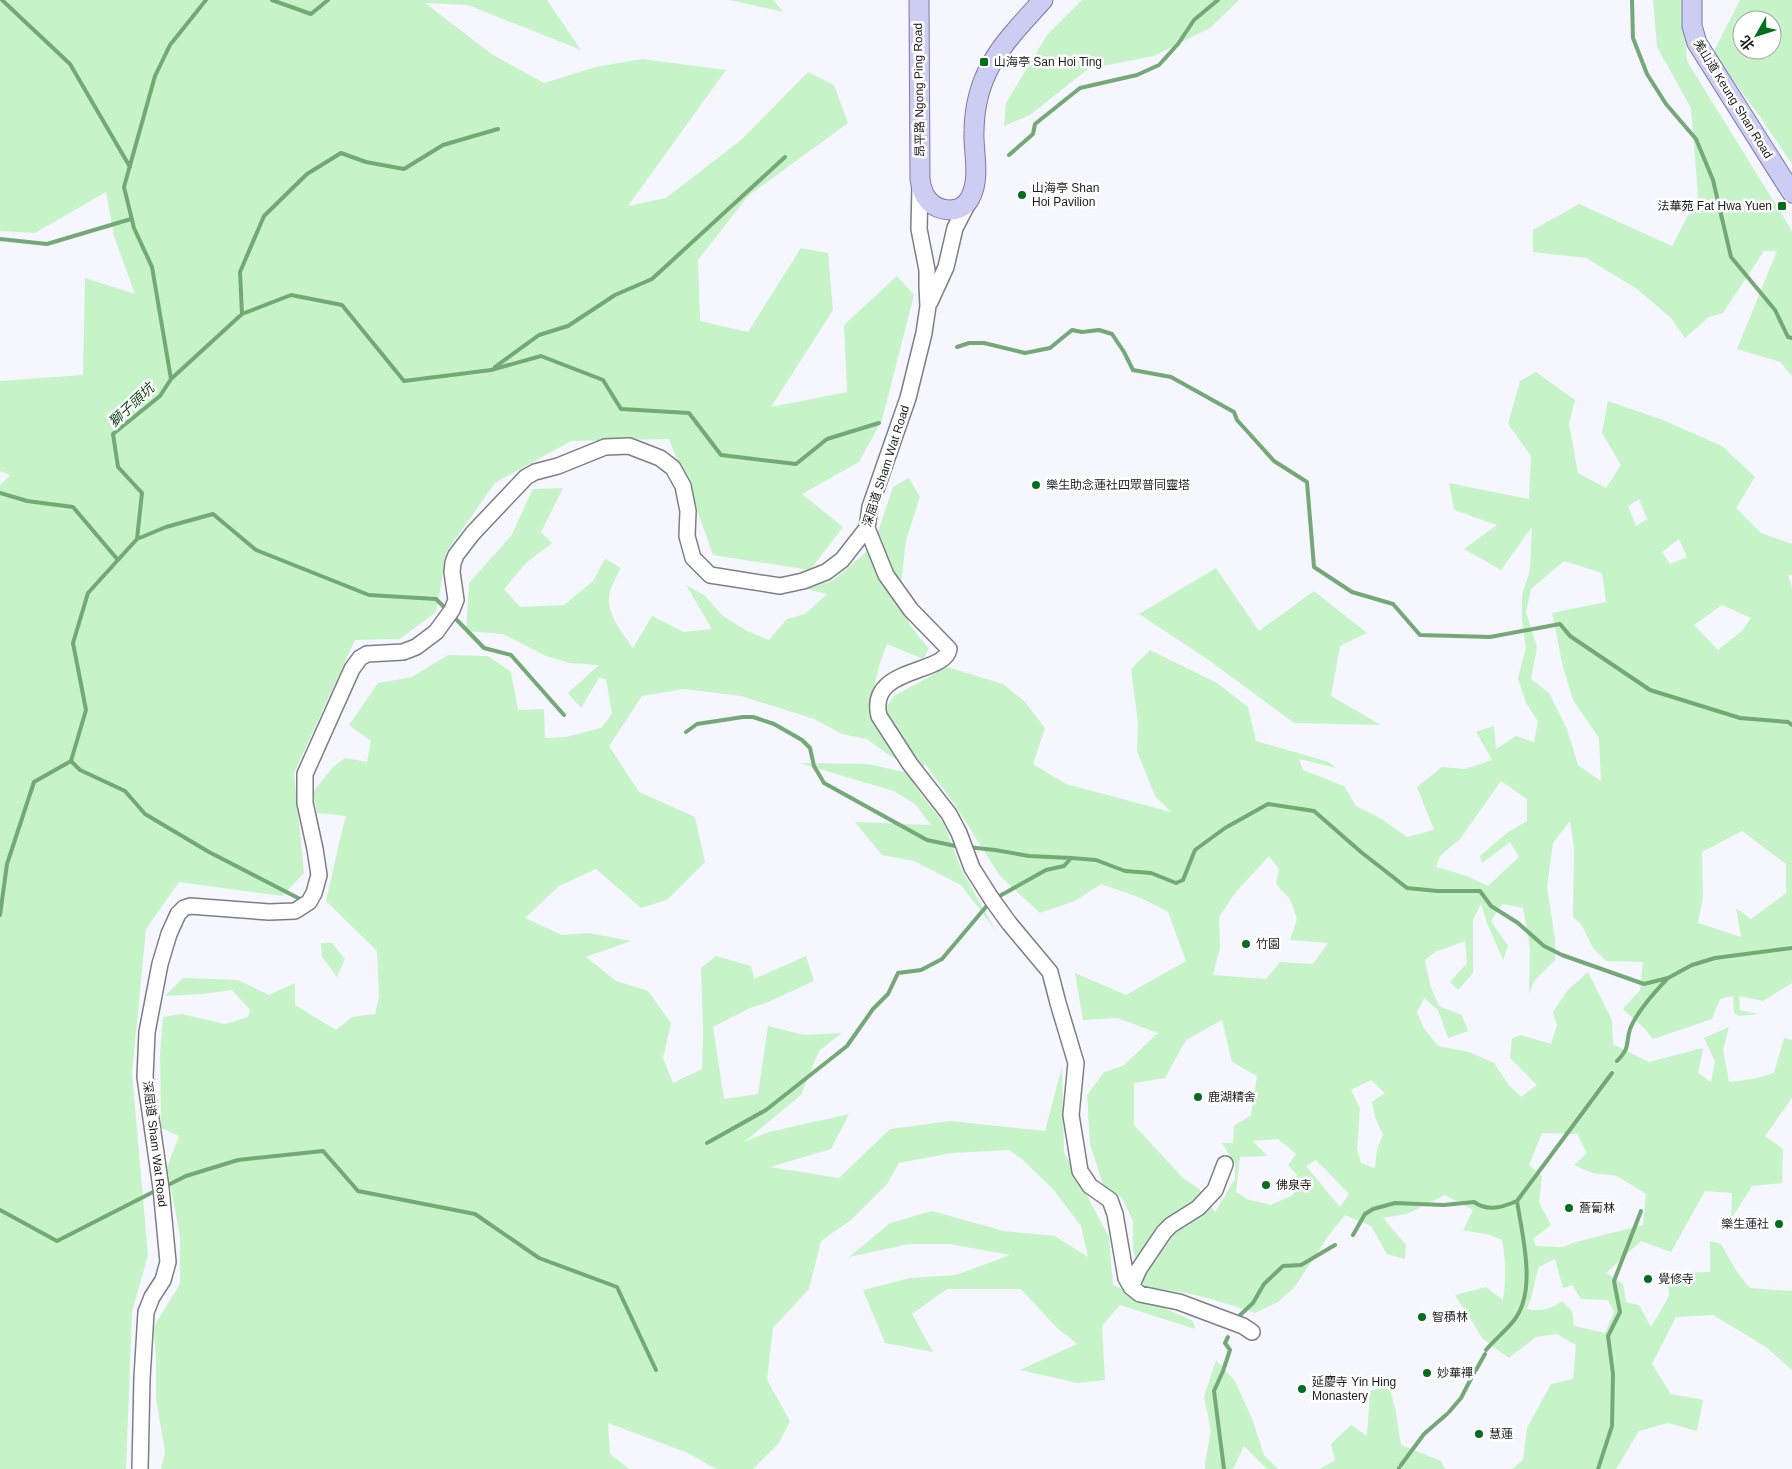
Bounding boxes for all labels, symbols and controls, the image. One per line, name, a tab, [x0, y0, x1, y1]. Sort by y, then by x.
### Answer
north arrow	[1732, 10, 1782, 60]
street label: 昂平路 Ngong Ping Road	[911, 23, 927, 157]
text: 北	[1736, 33, 1758, 54]
street label: 羗山道 Keung Shan Road	[1691, 37, 1775, 161]
place label: 山海亭 San Hoi Ting	[994, 55, 1102, 69]
marker: 山海亭 San Hoi Ting	[978, 56, 990, 68]
place label: 山海亭 Shan Hoi Pavilion	[1032, 181, 1099, 209]
marker: 山海亭 Shan Hoi Pavilion	[1016, 189, 1028, 201]
place label: 法華苑 Fat Hwa Yuen	[1658, 199, 1772, 213]
marker: 法華苑 Fat Hwa Yuen	[1776, 200, 1788, 212]
water label: 獅子頭坑	[105, 379, 158, 430]
street label: 深屈道 Sham Wat Road	[860, 403, 912, 529]
place label: 樂生助念蓮社四眾普同靈塔	[1046, 478, 1190, 492]
marker: 樂生助念蓮社四眾普同靈塔	[1030, 479, 1042, 491]
place label: 竹園	[1256, 937, 1280, 951]
marker: 竹園	[1240, 938, 1252, 950]
street label: 深屈道 Sham Wat Road	[140, 1080, 170, 1208]
place label: 鹿湖精舍	[1208, 1090, 1256, 1104]
marker: 鹿湖精舍	[1192, 1091, 1204, 1103]
place label: 佛泉寺	[1276, 1178, 1312, 1192]
marker: 佛泉寺	[1260, 1179, 1272, 1191]
place label: 薝蔔林	[1579, 1201, 1615, 1215]
marker: 薝蔔林	[1563, 1202, 1575, 1214]
place label: 樂生蓮社	[1721, 1217, 1769, 1231]
marker: 樂生蓮社	[1773, 1218, 1785, 1230]
place label: 覺修寺	[1658, 1272, 1694, 1286]
marker: 覺修寺	[1642, 1273, 1654, 1285]
place label: 智積林	[1432, 1310, 1468, 1324]
marker: 智積林	[1416, 1311, 1428, 1323]
place label: 妙華禪	[1437, 1366, 1473, 1380]
marker: 妙華禪	[1421, 1367, 1433, 1379]
place label: 延慶寺 Yin Hing Monastery	[1312, 1375, 1396, 1403]
marker: 延慶寺 Yin Hing Monastery	[1296, 1383, 1308, 1395]
place label: 慧蓮	[1489, 1427, 1513, 1441]
marker: 慧蓮	[1473, 1428, 1485, 1440]

